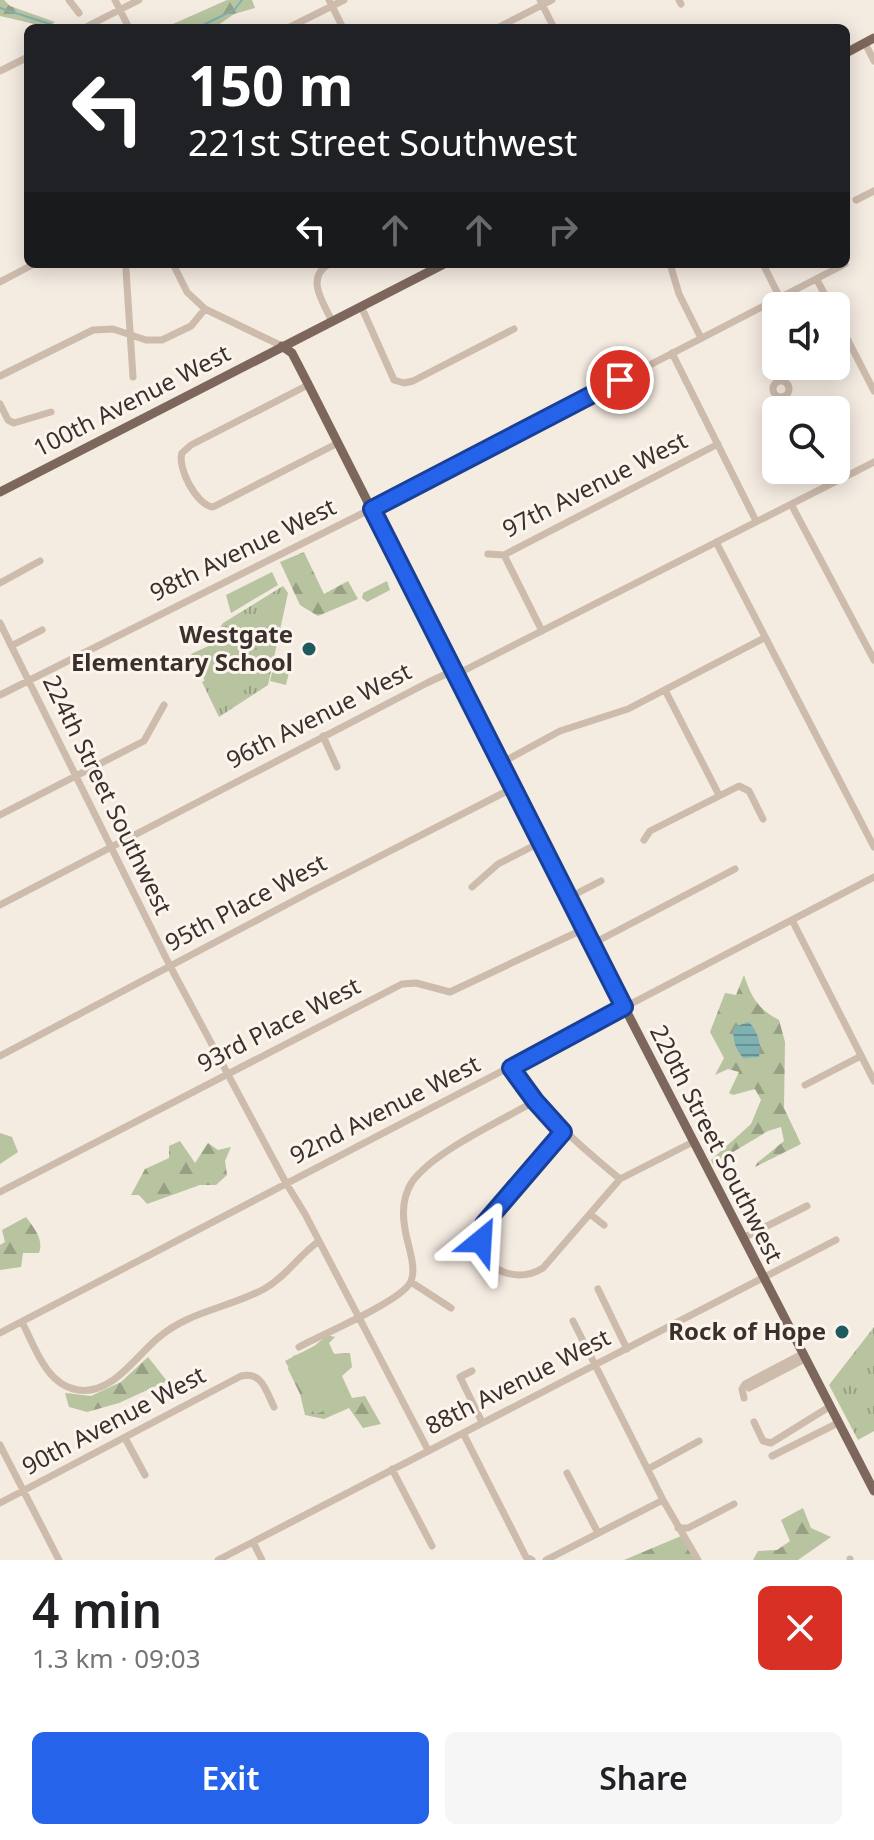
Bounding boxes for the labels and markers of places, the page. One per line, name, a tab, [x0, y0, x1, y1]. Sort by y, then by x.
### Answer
pin	[586, 346, 654, 414]
place label: Westgate Elementary School	[71, 617, 293, 678]
marker: Westgate Elementary School	[300, 640, 318, 658]
place label: Rock of Hope	[668, 1314, 826, 1347]
marker: Rock of Hope	[833, 1323, 851, 1341]

